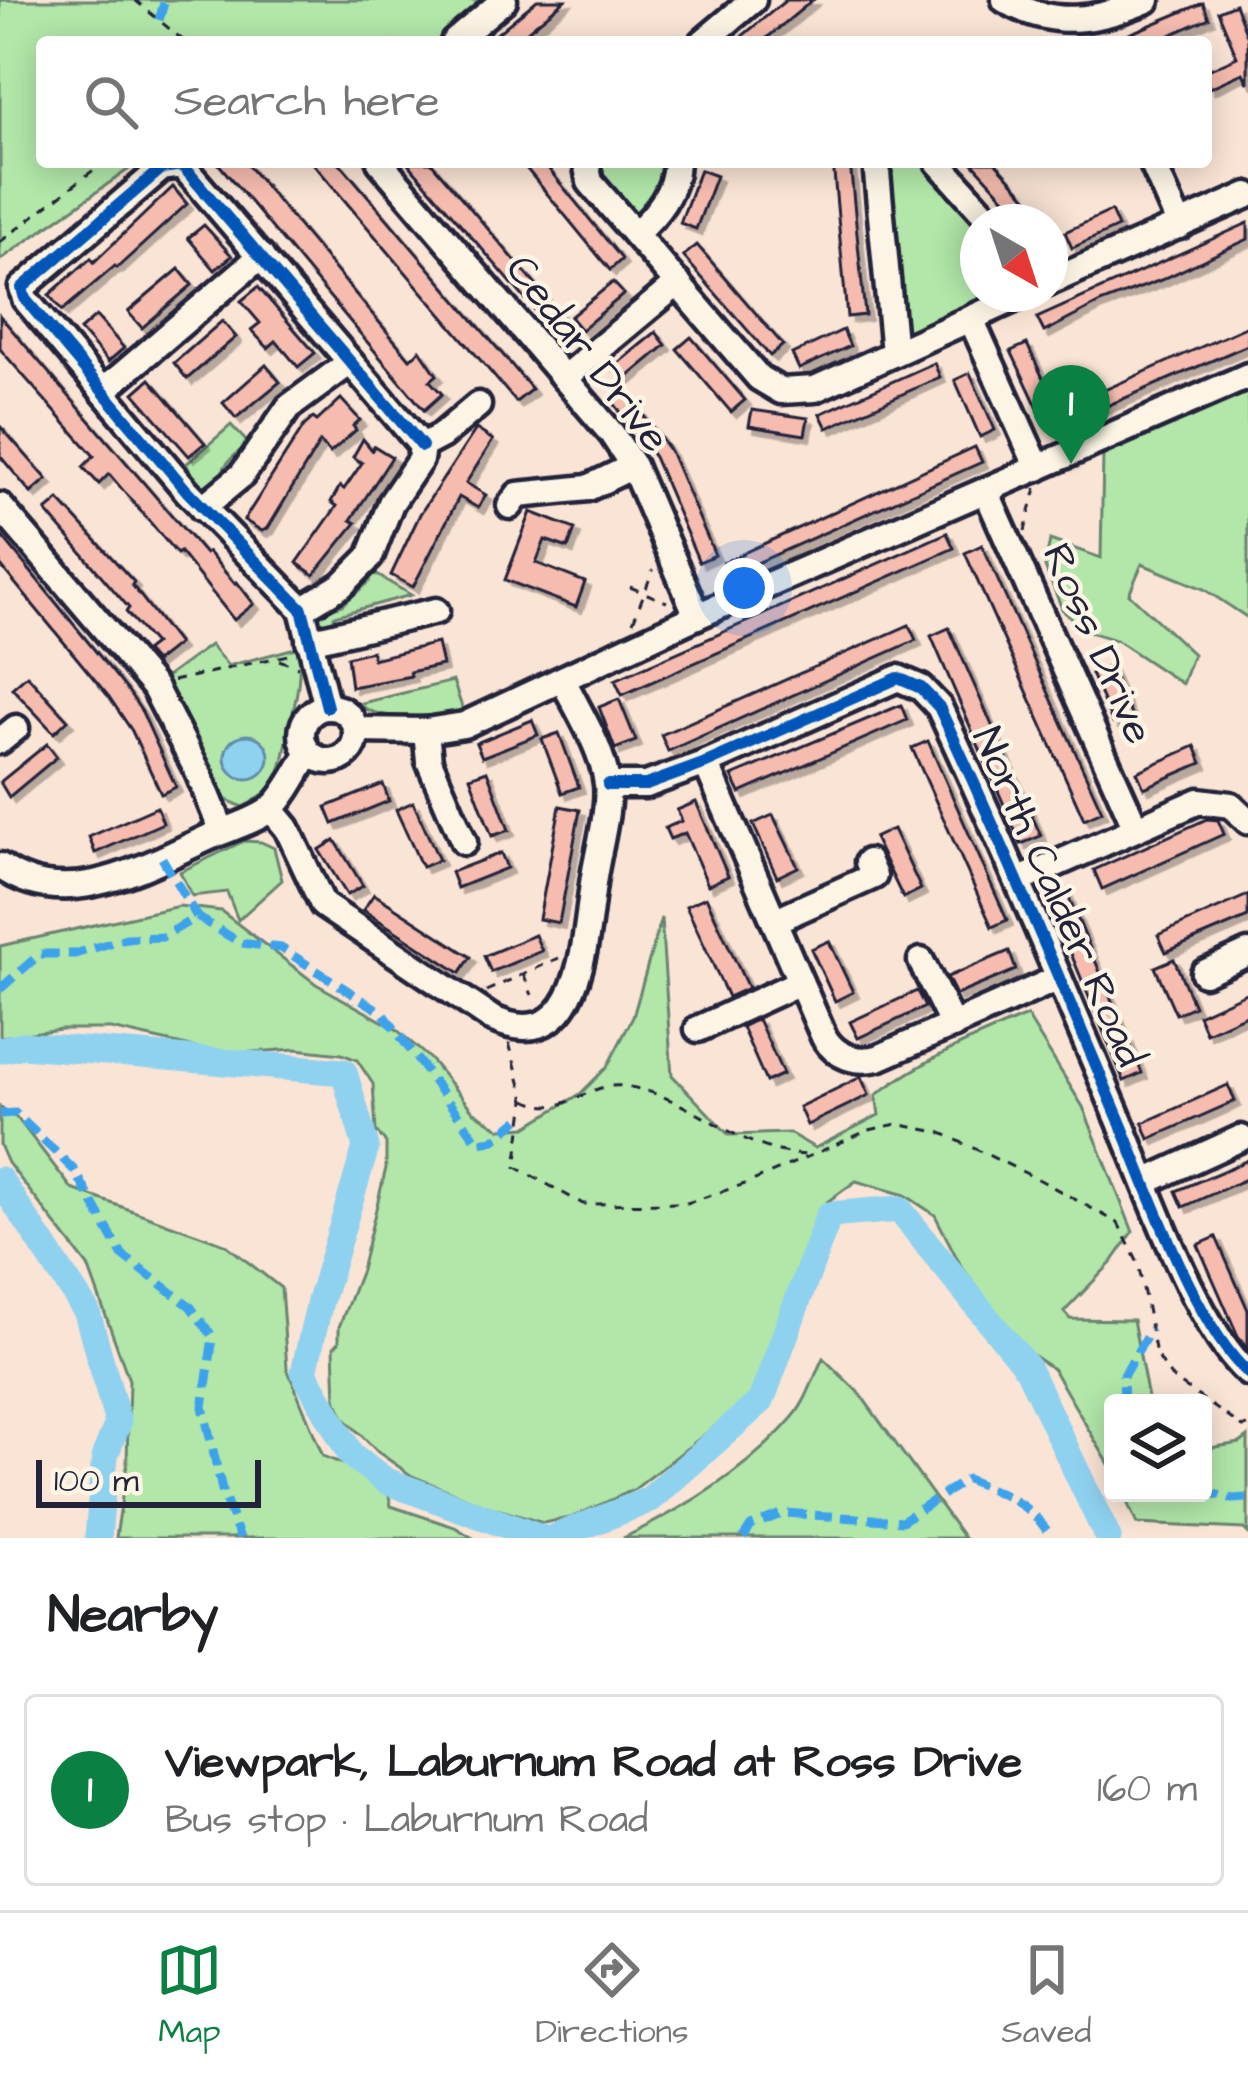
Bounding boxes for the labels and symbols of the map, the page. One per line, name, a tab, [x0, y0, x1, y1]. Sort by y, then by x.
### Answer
north arrow	[960, 204, 1068, 312]
street label: Cedar Drive	[491, 243, 683, 465]
pin: 1	[1032, 365, 1110, 464]
street label: Ross Drive	[1027, 535, 1167, 753]
your location	[714, 558, 774, 618]
street label: North Calder Road	[957, 718, 1159, 1076]
scale bar	[36, 1454, 261, 1507]

